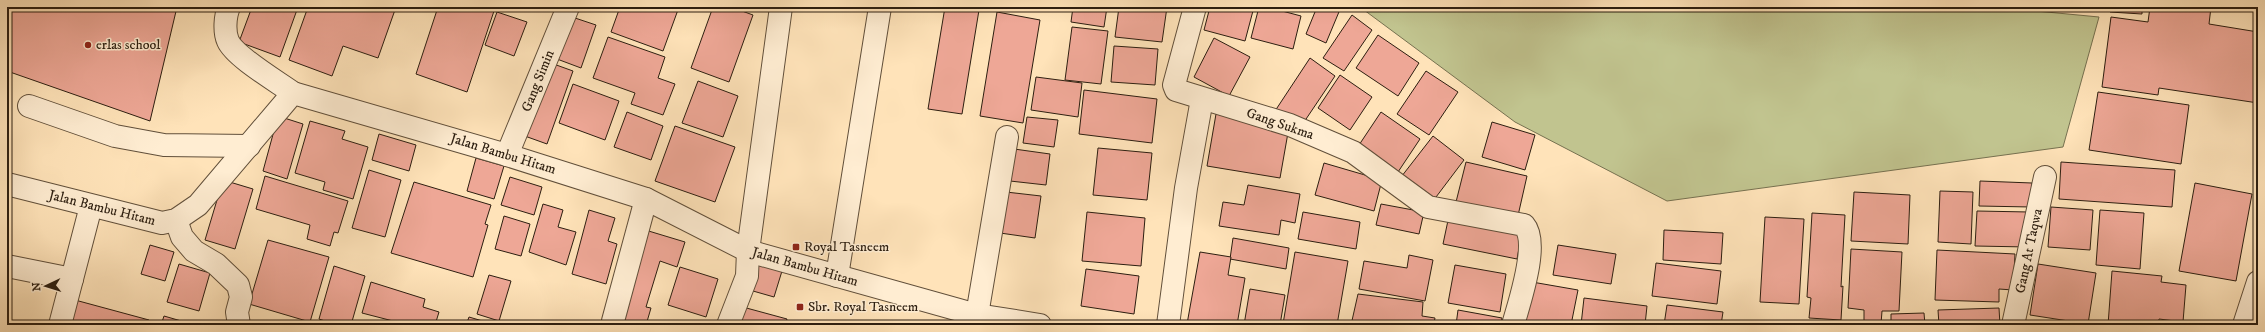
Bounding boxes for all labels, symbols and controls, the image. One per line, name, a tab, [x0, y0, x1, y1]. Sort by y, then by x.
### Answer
place label: erlas school	[96, 36, 161, 54]
marker: erlas school	[83, 40, 93, 50]
street label: Gang Simin	[517, 47, 559, 115]
street label: Gang Sukma	[1244, 104, 1316, 144]
street label: Jalan Bambu Hitam	[446, 129, 558, 179]
street label: Jalan Bambu Hitam	[45, 186, 158, 230]
street label: Gang At Taqwa	[2011, 207, 2047, 295]
place label: Royal Tasneem	[804, 238, 890, 256]
marker: Royal Tasneem	[791, 242, 801, 252]
street label: Jalan Bambu Hitam	[748, 243, 861, 291]
north arrow	[26, 266, 66, 306]
text: N	[30, 282, 44, 292]
place label: Sbr. Royal Tasneem	[808, 298, 919, 316]
marker: Sbr. Royal Tasneem	[795, 302, 805, 312]

